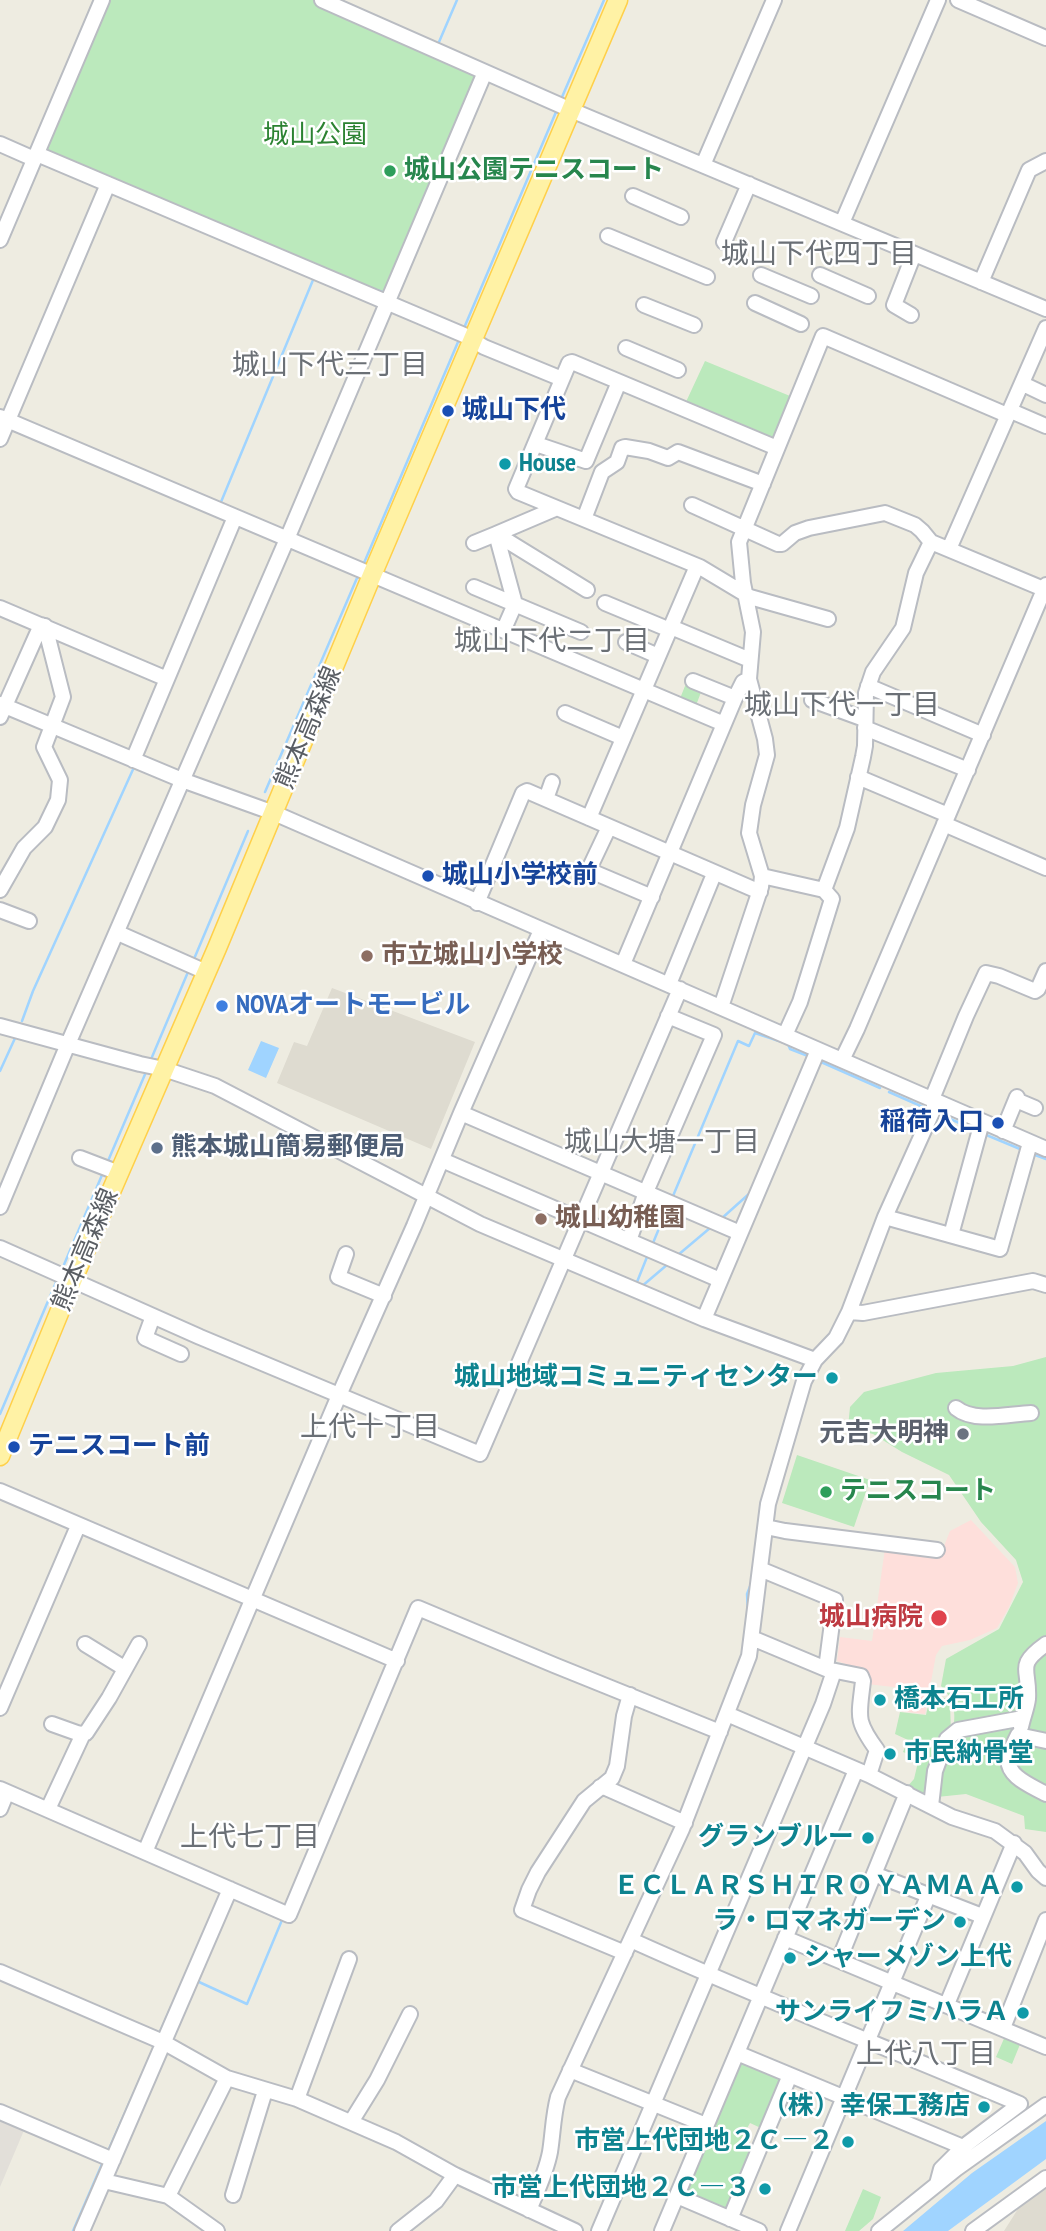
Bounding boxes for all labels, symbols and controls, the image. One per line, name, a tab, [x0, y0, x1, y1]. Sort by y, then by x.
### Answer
park label: 城山公園	[263, 120, 367, 152]
place label: 城山公園テニスコート	[404, 155, 664, 187]
marker: 城山公園テニスコート	[382, 163, 398, 179]
district label: 城山下代四丁目	[721, 238, 917, 272]
district label: 城山下代三丁目	[232, 349, 428, 383]
place label: 城山下代	[462, 395, 566, 427]
marker: 城山下代	[440, 403, 456, 419]
place label: House	[519, 448, 576, 480]
marker: House	[497, 456, 513, 472]
district label: 城山下代二丁目	[454, 625, 650, 659]
street label: 熊本高森線	[269, 662, 349, 794]
district label: 城山下代一丁目	[744, 689, 940, 723]
place label: 城山小学校前	[442, 860, 598, 892]
marker: 城山小学校前	[420, 868, 436, 884]
place label: 市立城山小学校	[381, 940, 563, 972]
marker: 市立城山小学校	[359, 948, 375, 964]
place label: NOVAオートモービル	[236, 990, 470, 1022]
marker: NOVAオートモービル	[214, 998, 230, 1014]
place label: 稲荷入口	[880, 1107, 984, 1139]
marker: 稲荷入口	[990, 1115, 1006, 1131]
district label: 城山大塘一丁目	[564, 1126, 760, 1160]
place label: 熊本城山簡易郵便局	[171, 1132, 405, 1164]
marker: 熊本城山簡易郵便局	[149, 1140, 165, 1156]
street label: 熊本高森線	[46, 1184, 126, 1316]
place label: 城山幼稚園	[555, 1203, 685, 1235]
marker: 城山幼稚園	[533, 1211, 549, 1227]
place label: 城山地域コミュニティセンター	[454, 1362, 818, 1394]
marker: 城山地域コミュニティセンター	[824, 1370, 840, 1386]
district label: 上代十丁目	[300, 1411, 440, 1445]
place label: 元吉大明神	[819, 1418, 949, 1450]
marker: 元吉大明神	[955, 1426, 971, 1442]
place label: テニスコート前	[28, 1431, 210, 1463]
marker: テニスコート前	[6, 1439, 22, 1455]
place label: テニスコート	[840, 1476, 996, 1508]
marker: テニスコート	[818, 1484, 834, 1500]
place label: 城山病院	[819, 1602, 923, 1634]
marker: 城山病院	[929, 1608, 949, 1628]
place label: 橋本石工所	[894, 1684, 1024, 1716]
marker: 橋本石工所	[872, 1692, 888, 1708]
place label: 市民納骨堂	[904, 1738, 1034, 1770]
marker: 市民納骨堂	[882, 1746, 898, 1762]
district label: 上代七丁目	[180, 1821, 320, 1855]
place label: グランブルー	[698, 1822, 854, 1854]
marker: グランブルー	[860, 1830, 876, 1846]
place label: ＥＣＬＡＲＳＨＩＲＯＹＡＭＡＡ	[613, 1871, 1003, 1903]
marker: ＥＣＬＡＲＳＨＩＲＯＹＡＭＡＡ	[1009, 1879, 1025, 1895]
place label: ラ・ロマネガーデン	[712, 1906, 946, 1938]
marker: ラ・ロマネガーデン	[952, 1914, 968, 1930]
place label: シャーメゾン上代	[804, 1942, 1012, 1974]
marker: シャーメゾン上代	[782, 1950, 798, 1966]
place label: サンライフミハラＡ	[775, 1997, 1009, 2029]
marker: サンライフミハラＡ	[1015, 2005, 1031, 2021]
district label: 上代八丁目	[856, 2038, 996, 2072]
place label: （株）幸保工務店	[762, 2091, 970, 2123]
marker: （株）幸保工務店	[976, 2099, 992, 2115]
place label: 市営上代団地２Ｃ―２	[574, 2126, 834, 2158]
marker: 市営上代団地２Ｃ―２	[840, 2134, 856, 2150]
place label: 市営上代団地２Ｃ―３	[491, 2173, 751, 2205]
marker: 市営上代団地２Ｃ―３	[757, 2181, 773, 2197]

